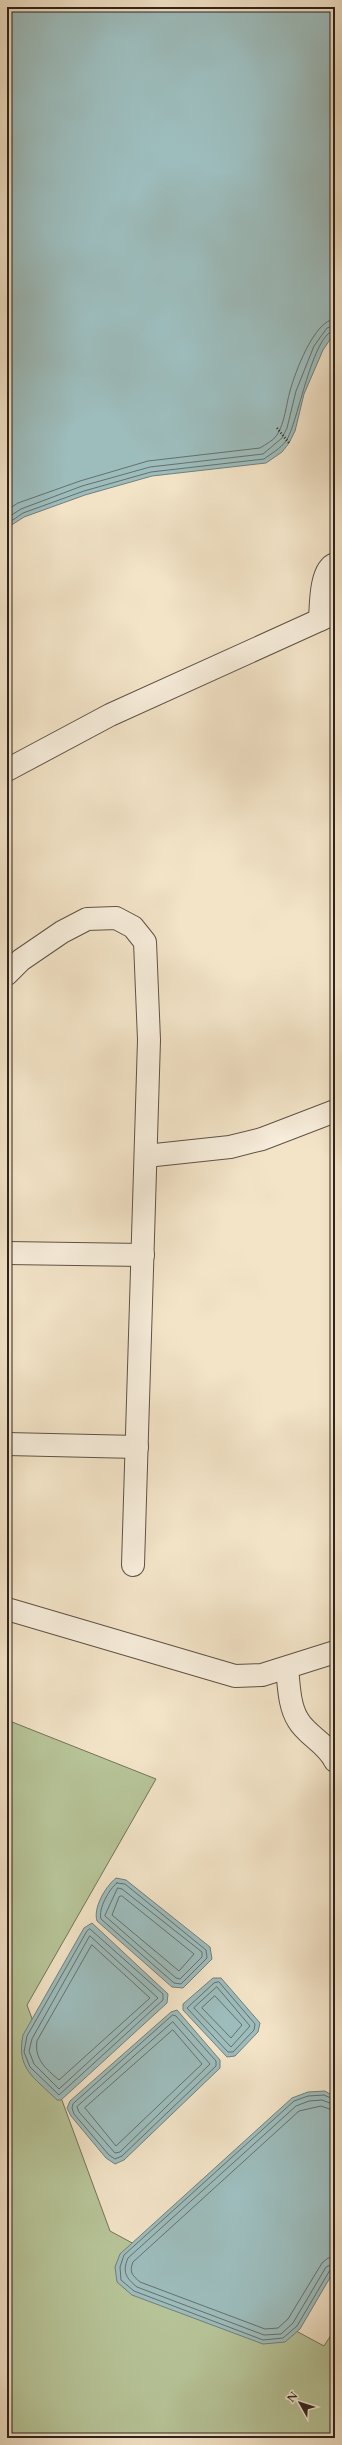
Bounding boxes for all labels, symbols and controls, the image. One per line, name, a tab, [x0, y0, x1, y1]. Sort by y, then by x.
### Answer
north arrow	[280, 2383, 320, 2423]
text: N	[284, 2388, 302, 2405]

